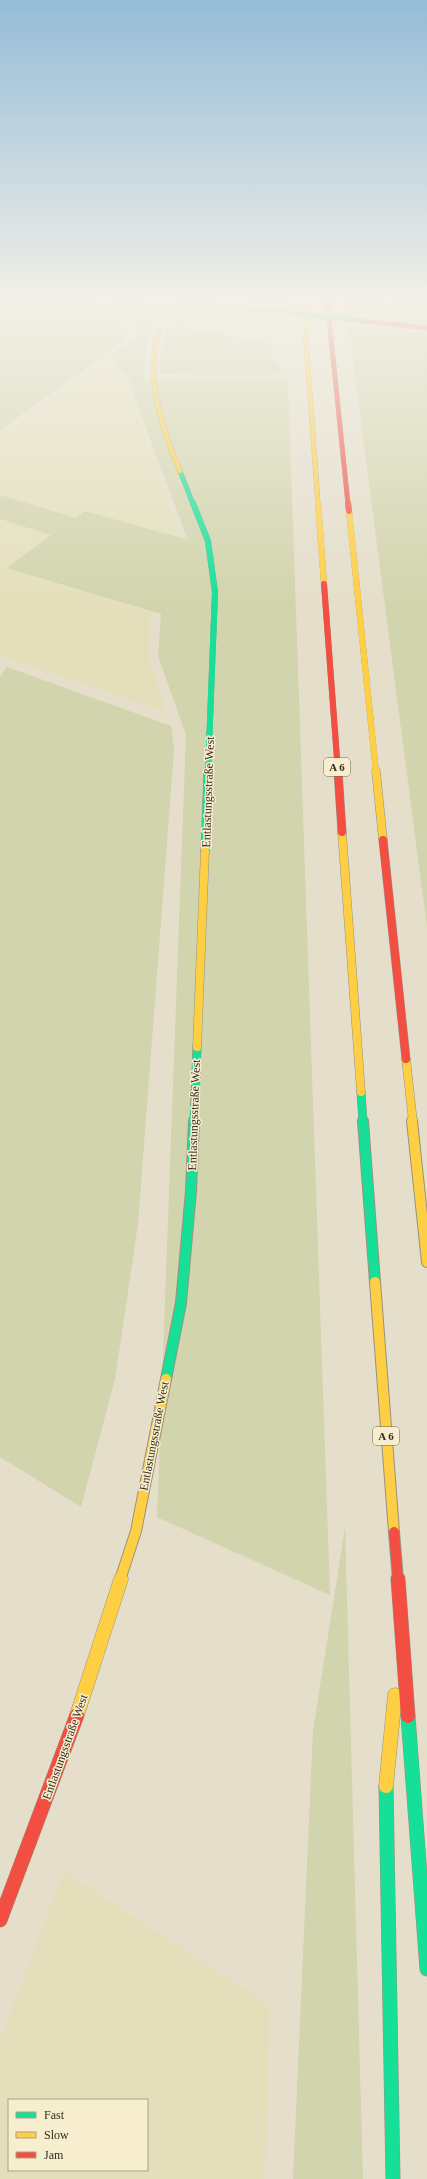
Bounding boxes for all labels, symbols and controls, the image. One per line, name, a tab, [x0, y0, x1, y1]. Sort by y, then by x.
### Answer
street label: Entlastungsstraße West	[199, 736, 217, 848]
road number: A 6	[324, 758, 350, 776]
street label: Entlastungsstraße West	[185, 1059, 203, 1171]
street label: Entlastungsstraße West	[137, 1379, 172, 1492]
road number: A 6	[373, 1427, 399, 1445]
street label: Entlastungsstraße West	[39, 1692, 91, 1802]
legend	[8, 2099, 148, 2171]
text: Fast	[44, 2108, 65, 2122]
text: Slow	[44, 2128, 69, 2142]
text: Jam	[44, 2148, 64, 2162]

